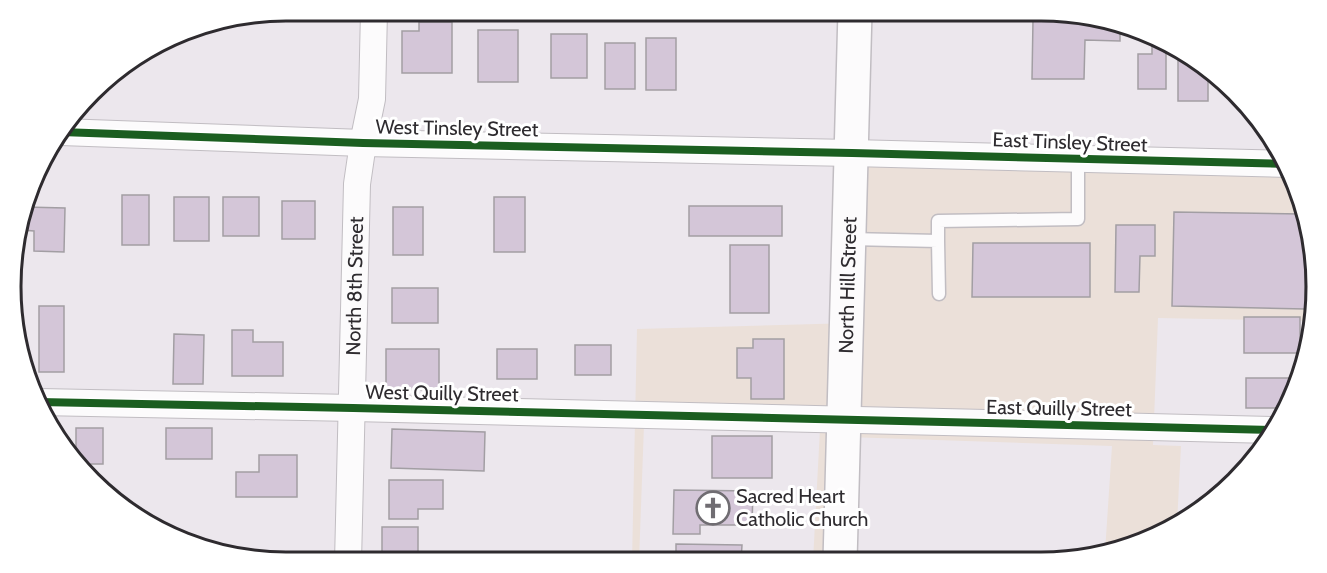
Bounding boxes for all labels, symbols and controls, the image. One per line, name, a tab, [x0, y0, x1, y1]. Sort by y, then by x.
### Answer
street label: West Tinsley Street	[375, 115, 539, 141]
street label: East Tinsley Street	[992, 127, 1148, 157]
street label: North 8th Street	[341, 216, 368, 356]
street label: North Hill Street	[834, 216, 861, 354]
street label: West Quilly Street	[365, 380, 519, 406]
street label: East Quilly Street	[986, 395, 1132, 421]
place label: Sacred Heart Catholic Church	[736, 484, 868, 531]
church icon: Sacred Heart Catholic Church	[695, 490, 731, 526]

